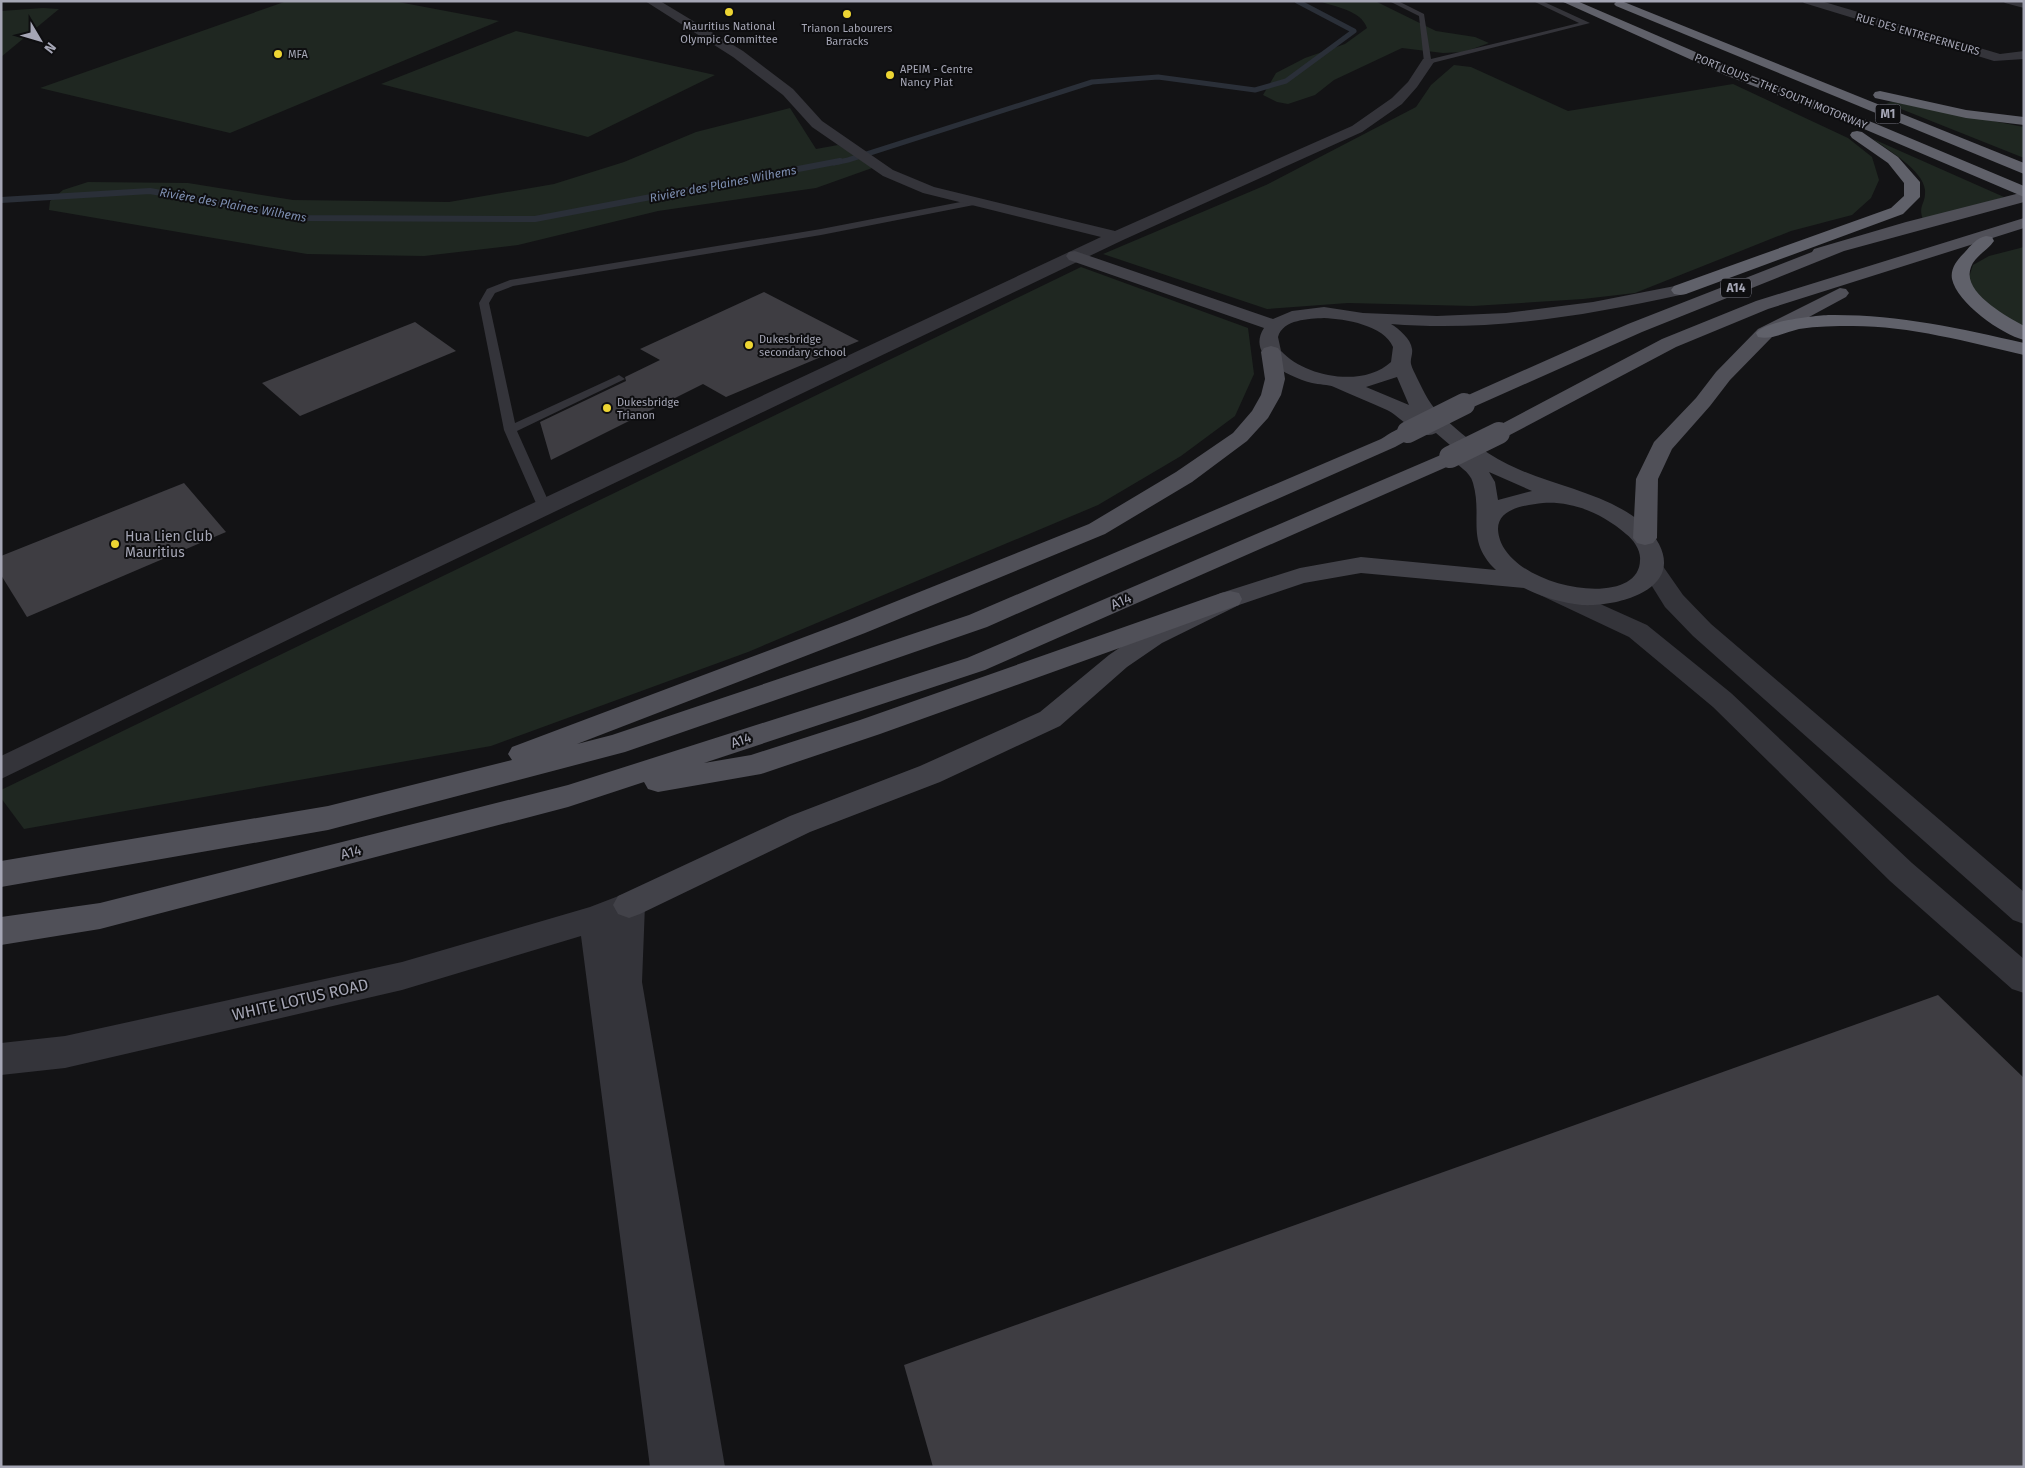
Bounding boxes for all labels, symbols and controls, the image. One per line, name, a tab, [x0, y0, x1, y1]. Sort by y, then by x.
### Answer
marker: Mauritius National Olympic Committee	[723, 6, 735, 18]
marker: Trianon Labourers Barracks	[841, 8, 853, 20]
street label: RUE DES ENTREPERNEURS	[1854, 11, 1981, 58]
north arrow	[15, 15, 65, 65]
place label: Mauritius National Olympic Committee	[680, 20, 778, 46]
place label: Trianon Labourers Barracks	[802, 22, 892, 48]
text: N	[40, 39, 59, 57]
marker: MFA	[272, 48, 284, 60]
place label: MFA	[288, 48, 308, 61]
street label: PORT LOUIS – THE SOUTH MOTORWAY	[1693, 51, 1869, 132]
place label: APEIM - Centre Nancy Piat	[900, 63, 973, 89]
marker: APEIM - Centre Nancy Piat	[884, 69, 896, 81]
road number: M1	[1876, 105, 1900, 124]
water label: Rivière des Plaines Wilhems	[649, 163, 798, 205]
water label: Rivière des Plaines Wilhems	[158, 185, 308, 225]
road number: A14	[1721, 278, 1751, 298]
place label: Dukesbridge secondary school	[759, 333, 846, 359]
marker: Dukesbridge secondary school	[743, 339, 755, 351]
place label: Dukesbridge Trianon	[617, 396, 679, 422]
marker: Dukesbridge Trianon	[601, 402, 613, 414]
place label: Hua Lien Club Mauritius	[125, 528, 213, 561]
marker: Hua Lien Club Mauritius	[109, 538, 121, 550]
street label: A14	[1108, 589, 1135, 613]
street label: A14	[729, 729, 754, 752]
street label: A14	[339, 842, 364, 863]
street label: WHITE LOTUS ROAD	[230, 975, 370, 1024]

